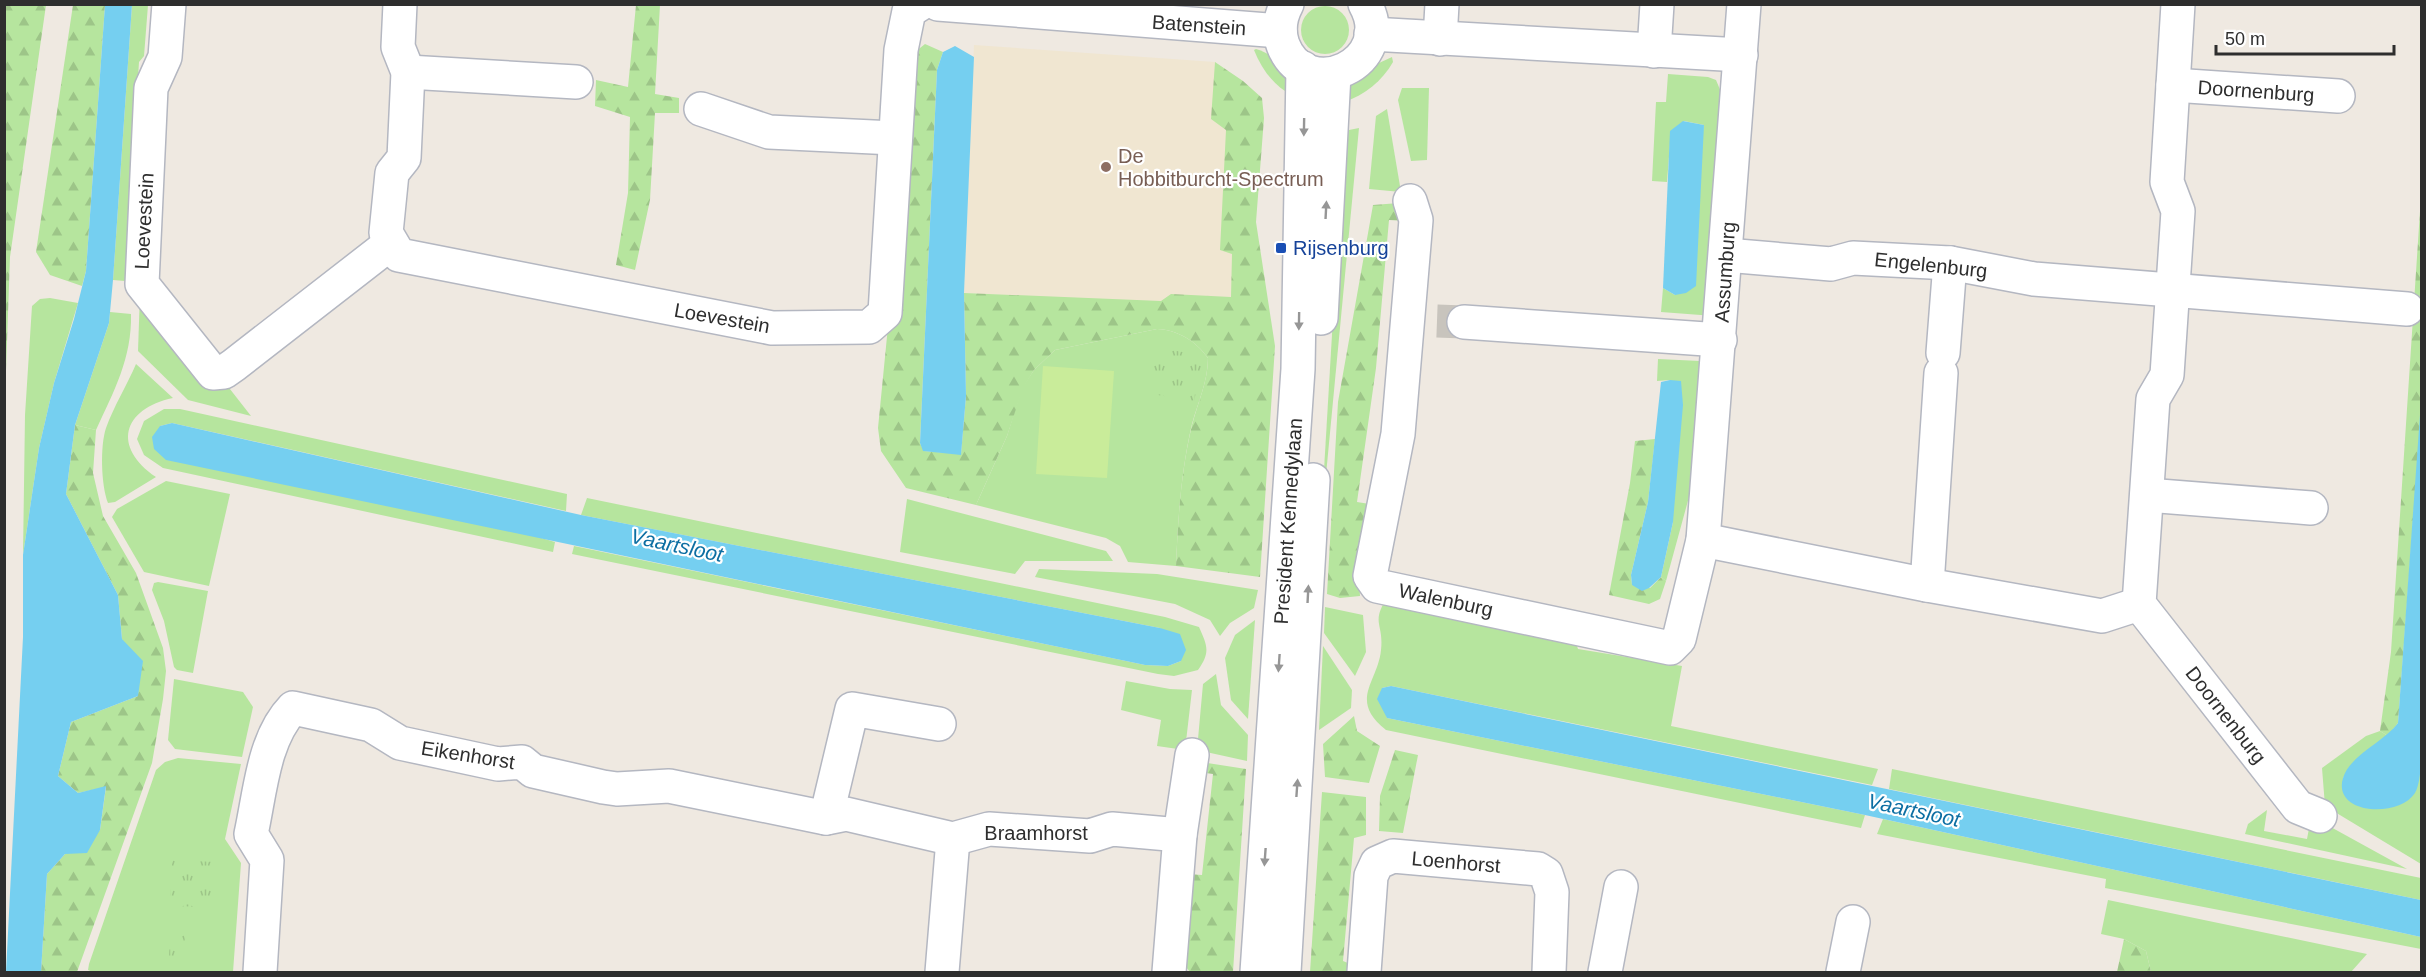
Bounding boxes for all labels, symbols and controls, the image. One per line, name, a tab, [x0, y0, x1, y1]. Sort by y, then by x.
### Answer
street label: Batenstein	[1151, 11, 1247, 39]
scale bar	[2216, 18, 2394, 56]
text: 50 m	[2225, 29, 2265, 49]
street label: Doornenburg	[2197, 76, 2315, 106]
one-way arrow	[1299, 117, 1308, 136]
place label: De Hobbitburcht-Spectrum	[1118, 145, 1324, 190]
marker: De Hobbitburcht-Spectrum	[1099, 160, 1113, 174]
street label: Loevestein	[130, 172, 158, 270]
one-way arrow	[1322, 201, 1331, 220]
street label: Assumburg	[1710, 221, 1740, 323]
place label: Rijsenburg	[1293, 237, 1389, 259]
marker: Rijsenburg	[1274, 241, 1288, 255]
street label: Engelenburg	[1873, 248, 1989, 282]
street label: Loevestein	[672, 299, 772, 337]
one-way arrow	[1294, 312, 1304, 331]
street label: President Kennedylaan	[1270, 417, 1306, 625]
water label: Vaartsloot	[629, 524, 726, 566]
street label: Walenburg	[1397, 579, 1495, 621]
one-way arrow	[1304, 584, 1313, 603]
one-way arrow	[1274, 653, 1284, 672]
street label: Doornenburg	[2181, 662, 2271, 768]
street label: Eikenhorst	[420, 737, 517, 773]
one-way arrow	[1292, 779, 1301, 798]
water label: Vaartsloot	[1866, 789, 1963, 831]
street label: Braamhorst	[984, 822, 1088, 844]
street label: Loenhorst	[1411, 847, 1502, 877]
one-way arrow	[1260, 848, 1270, 867]

